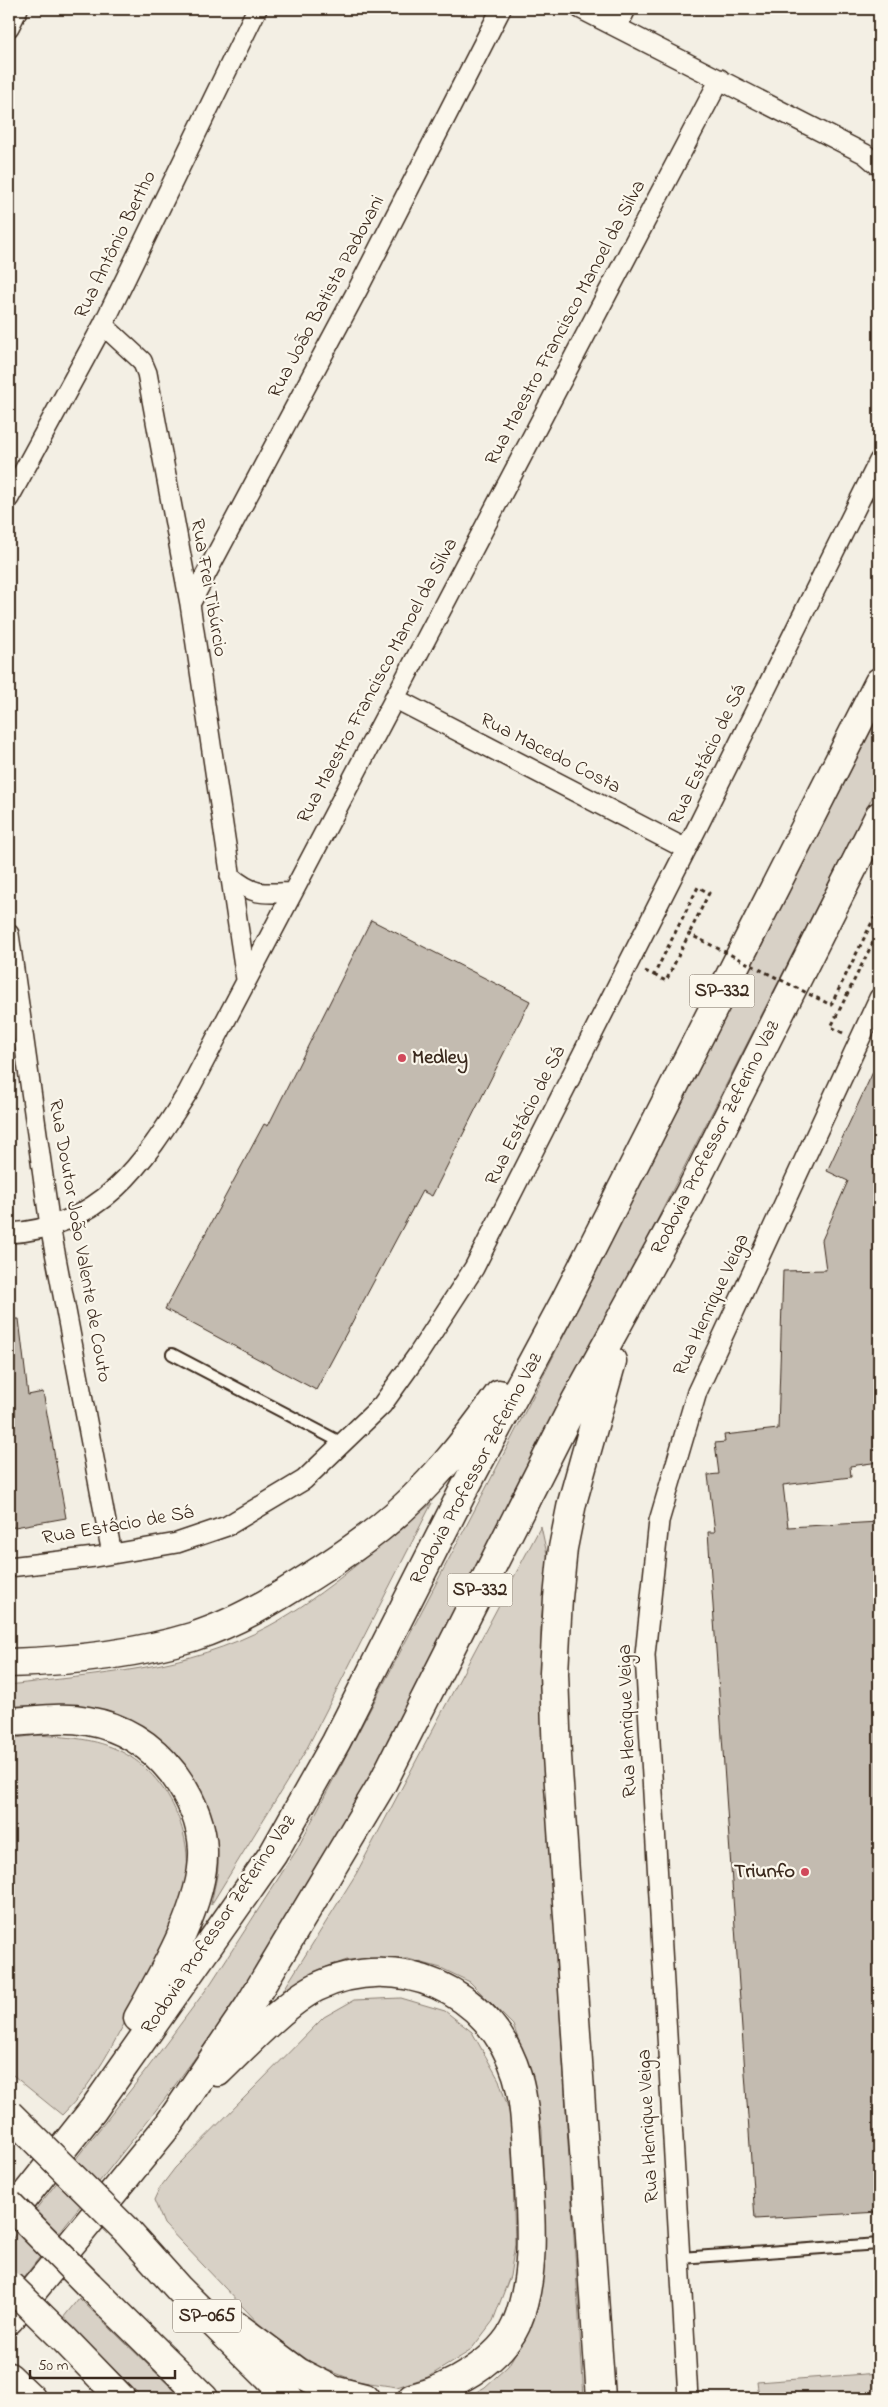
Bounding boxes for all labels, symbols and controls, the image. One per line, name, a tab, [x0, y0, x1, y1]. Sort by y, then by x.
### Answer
street label: Rua Antônio Bertho	[68, 166, 164, 324]
street label: Rua Maestro Francisco Manoel da Silva	[478, 175, 654, 471]
street label: Rua João Batista Padovani	[261, 190, 393, 404]
street label: Rua Frei Tibúrcio	[182, 517, 234, 659]
street label: Rua Maestro Francisco Manoel da Silva	[290, 533, 466, 829]
street label: Rua Estácio de Sá	[661, 680, 755, 830]
street label: Rua Macedo Costa	[474, 706, 626, 802]
road number: SP-332	[690, 974, 754, 1008]
street label: Rodovia Professor Zeferino Vaz	[644, 1015, 788, 1260]
street label: Rua Estácio de Sá	[478, 1041, 574, 1191]
place label: Medley	[412, 1044, 468, 1074]
marker: Medley	[396, 1052, 408, 1064]
street label: Rua Doutor João Valente de Couto	[40, 1097, 118, 1385]
street label: Rua Henrique Veiga	[666, 1229, 759, 1381]
street label: Rodovia Professor Zeferino Vaz	[403, 1347, 551, 1590]
street label: Rua Estácio de Sá	[40, 1498, 196, 1554]
road number: SP-332	[448, 1574, 512, 1606]
street label: Rua Henrique Veiga	[611, 1644, 646, 1798]
street label: Rodovia Professor Zeferino Vaz	[134, 1809, 304, 2041]
place label: Triunfo	[734, 1858, 795, 1887]
marker: Triunfo	[799, 1866, 811, 1878]
street label: Rua Henrique Veiga	[630, 2048, 669, 2204]
road number: SP-065	[173, 2300, 241, 2332]
scale bar	[30, 2347, 175, 2379]
text: 50 m	[38, 2355, 69, 2377]

